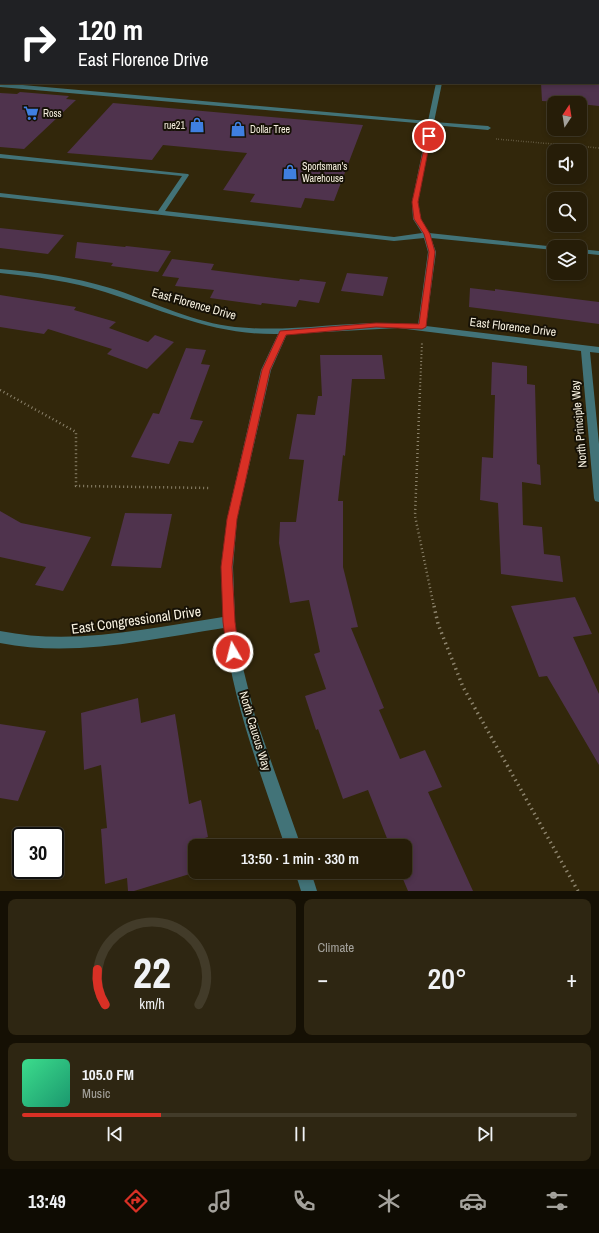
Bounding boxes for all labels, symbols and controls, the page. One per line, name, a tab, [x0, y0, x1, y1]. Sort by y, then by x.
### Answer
text: 120 m	[78, 11, 143, 49]
icon: right	[12, 16, 64, 68]
text: East Florence Drive	[78, 47, 208, 72]
north arrow	[547, 96, 587, 136]
map controls	[547, 96, 587, 280]
supermarket icon: Ross	[22, 104, 40, 122]
place label: Ross	[43, 107, 62, 120]
shop icon: rue21	[188, 116, 206, 134]
place label: rue21	[164, 119, 185, 132]
pin	[412, 119, 446, 153]
shop icon: Dollar Tree	[229, 120, 247, 138]
place label: Dollar Tree	[250, 123, 291, 136]
icon: arrive	[418, 125, 440, 147]
button: sound	[547, 144, 587, 184]
place label: Sportsman's Warehouse	[302, 160, 347, 185]
shop icon: Sportsman's Warehouse	[281, 163, 299, 181]
button: search	[547, 192, 587, 232]
button: layers	[547, 240, 587, 280]
street label: East Florence Drive	[150, 284, 238, 324]
street label: East Florence Drive	[469, 314, 557, 340]
street label: North Principle Way	[567, 380, 591, 468]
street label: East Congressional Drive	[70, 602, 202, 638]
position arrow	[212, 631, 254, 673]
street label: North Caucus Way	[235, 689, 275, 773]
speed limit sign: 30	[12, 827, 64, 879]
text: 13:50 · 1 min · 330 m	[241, 848, 359, 869]
text: Climate	[318, 939, 354, 956]
text: 22	[133, 945, 171, 1001]
text: 20°	[428, 958, 467, 998]
text: −	[318, 964, 328, 994]
text: +	[566, 964, 577, 994]
text: km/h	[139, 994, 164, 1013]
text: 105.0 FM	[82, 1064, 134, 1085]
text: Music	[82, 1085, 110, 1102]
icon: previous	[104, 1123, 126, 1145]
icon: pause	[289, 1123, 311, 1145]
icon: next	[474, 1123, 496, 1145]
icon: directions	[122, 1187, 150, 1215]
icon: music	[206, 1187, 234, 1215]
icon: phone	[290, 1187, 318, 1215]
icon: climate	[375, 1187, 403, 1215]
icon: car	[459, 1187, 487, 1215]
icon: filters	[543, 1187, 571, 1215]
text: 13:49	[28, 1189, 66, 1214]

